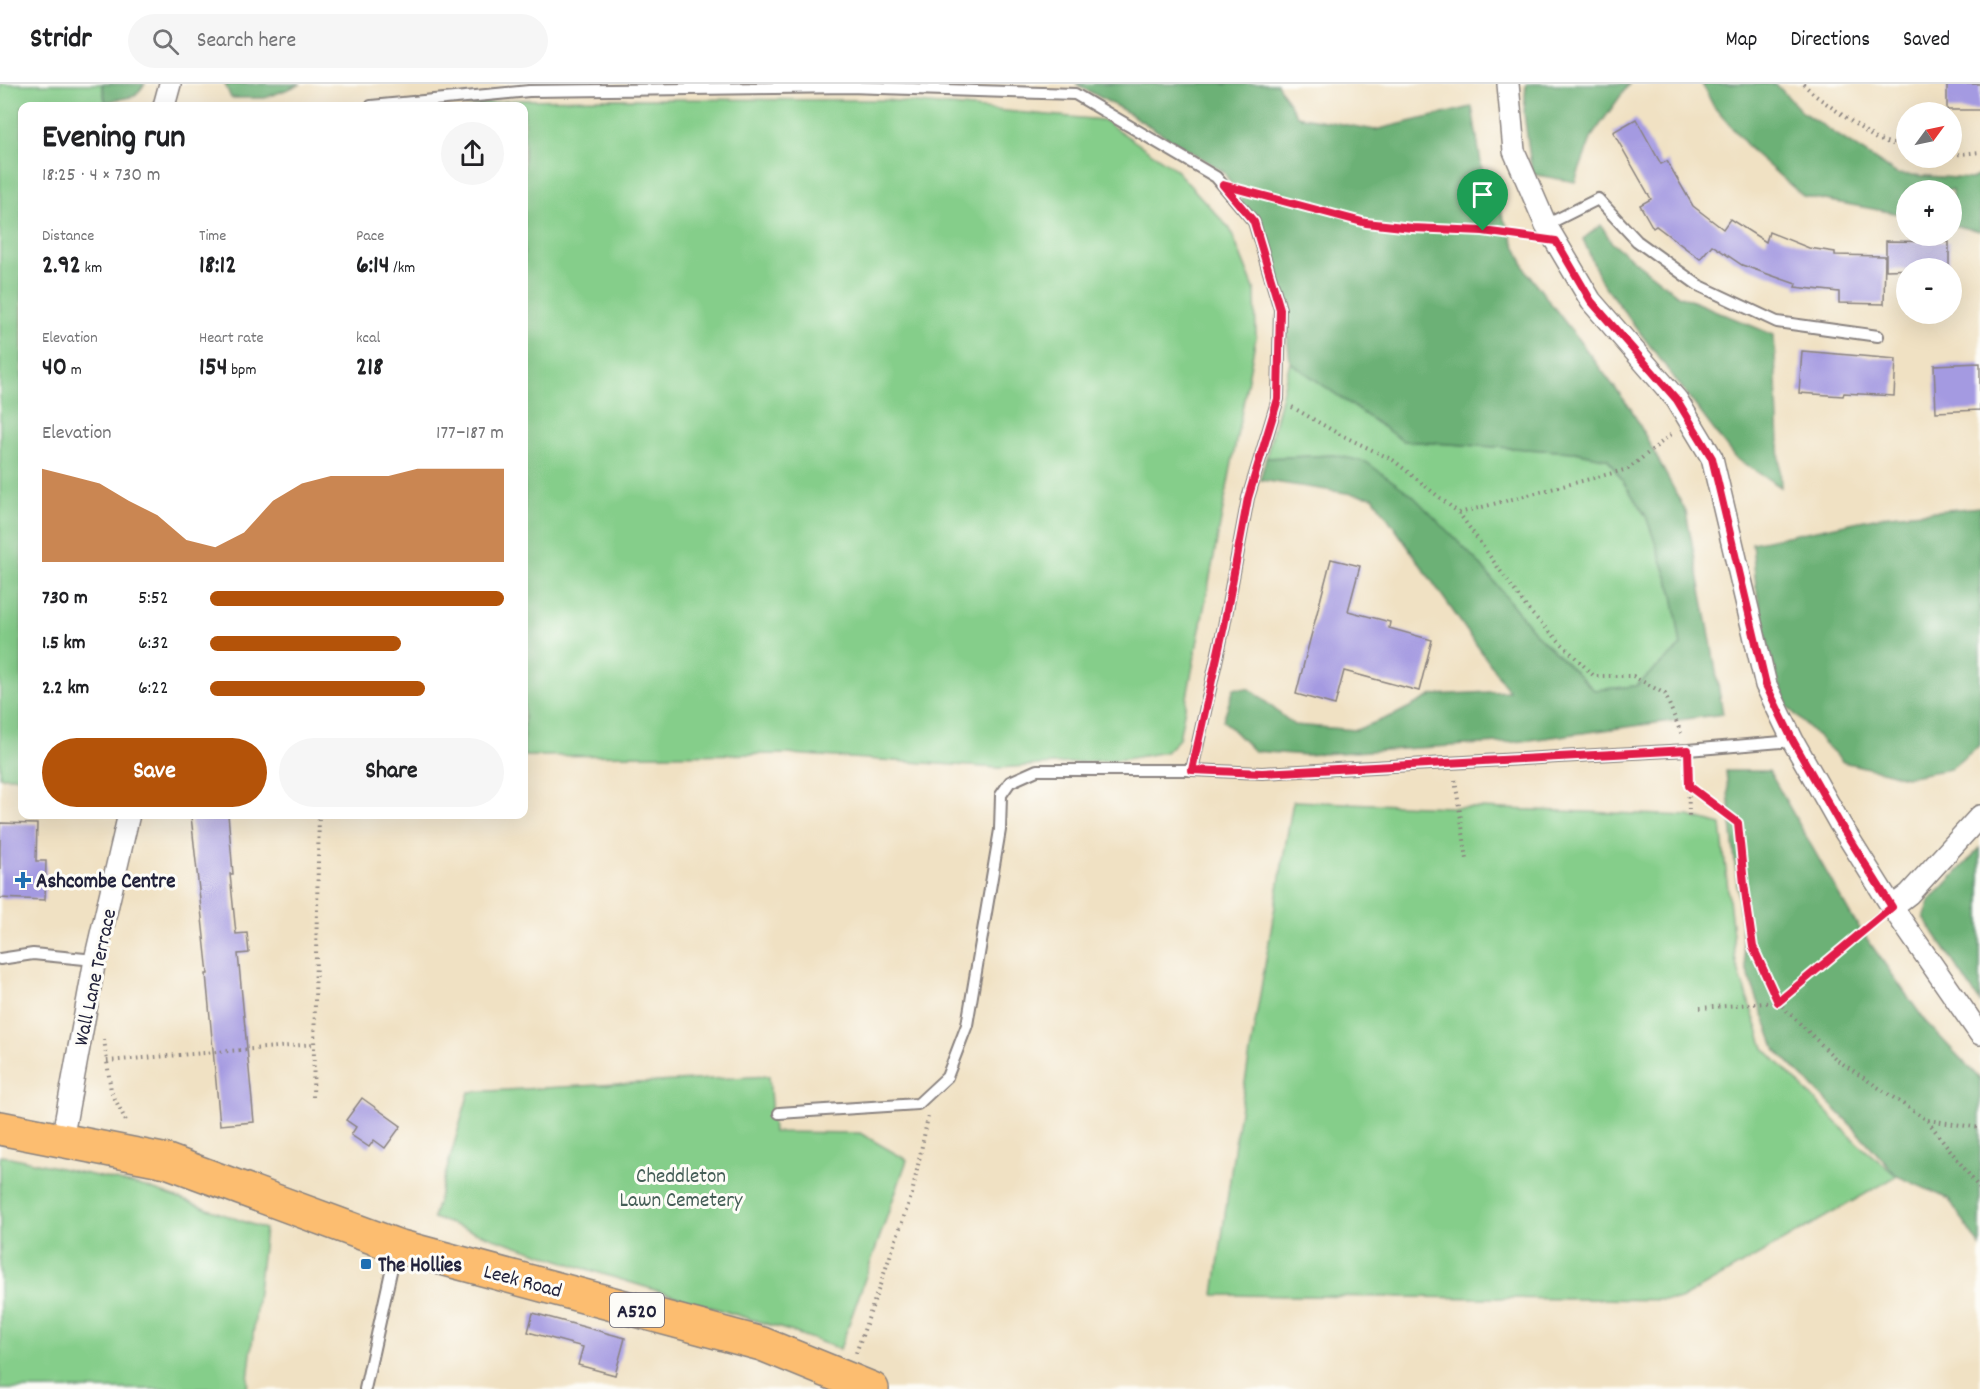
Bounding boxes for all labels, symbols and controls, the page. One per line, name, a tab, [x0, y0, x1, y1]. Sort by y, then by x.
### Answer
search box	[128, 14, 548, 68]
text: Stridr	[30, 21, 92, 61]
icon: search	[149, 25, 182, 58]
text: Search here	[197, 26, 296, 57]
text: Map	[1726, 26, 1757, 56]
text: Directions	[1790, 26, 1870, 56]
text: Saved	[1903, 26, 1950, 56]
north arrow	[1896, 102, 1962, 168]
map controls	[1896, 102, 1962, 324]
text: Evening run	[42, 116, 186, 163]
button: share	[441, 122, 504, 185]
text: 18:25 · 4 × 730 m	[42, 162, 160, 190]
pin	[1457, 169, 1508, 231]
icon: arrive	[1466, 178, 1499, 211]
button: +	[1896, 180, 1962, 246]
text: Distance	[42, 225, 94, 248]
text: Time	[199, 225, 226, 248]
text: Pace	[356, 225, 384, 248]
text: 2.92	[42, 248, 81, 285]
text: 18:12	[199, 248, 237, 285]
text: 6:14	[356, 248, 390, 285]
text: km	[81, 257, 102, 280]
text: /km	[390, 257, 415, 280]
button: −	[1896, 258, 1962, 324]
text: Elevation	[42, 327, 98, 350]
text: Heart rate	[199, 327, 264, 350]
text: kcal	[356, 327, 380, 350]
text: 40	[42, 350, 67, 387]
text: 154	[199, 350, 228, 387]
text: 218	[356, 350, 383, 387]
text: m	[67, 359, 82, 382]
text: bpm	[228, 359, 257, 382]
text: Elevation	[42, 420, 112, 448]
text: 177–187 m	[436, 420, 504, 448]
text: 730 m	[42, 585, 88, 613]
text: 5:52	[138, 585, 169, 613]
text: 1.5 km	[42, 630, 85, 658]
text: 6:32	[138, 630, 169, 658]
text: 2.2 km	[42, 675, 89, 703]
text: 6:22	[138, 675, 169, 703]
button: Save	[42, 738, 267, 807]
button: Share	[279, 738, 504, 807]
place label: Ashcombe Centre	[36, 868, 175, 898]
marker: Ashcombe Centre	[14, 871, 32, 889]
street label: Wall Lane Terrace	[68, 906, 126, 1049]
park label: Cheddleton Lawn Cemetery	[619, 1163, 743, 1217]
place label: The Hollies	[378, 1252, 462, 1282]
marker: The Hollies	[359, 1257, 373, 1271]
street label: Leek Road	[480, 1258, 565, 1308]
road number: A520	[610, 1293, 664, 1327]

